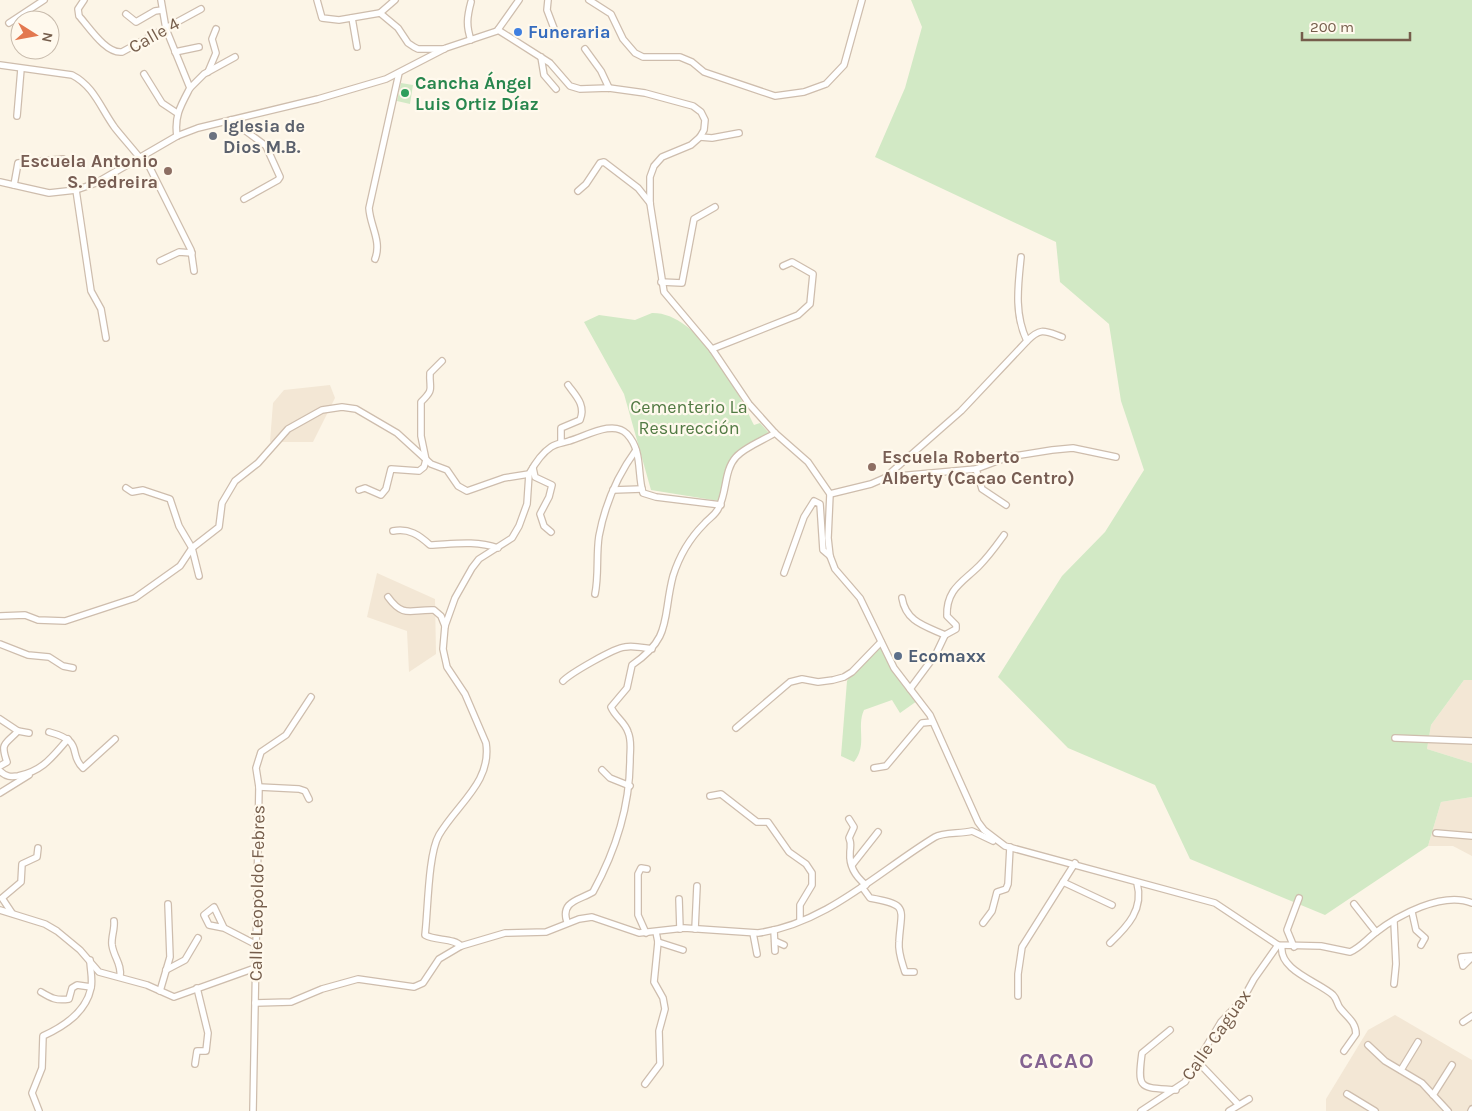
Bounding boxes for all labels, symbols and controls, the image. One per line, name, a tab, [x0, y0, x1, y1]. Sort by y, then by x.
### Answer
north arrow	[10, 10, 60, 60]
scale bar	[1302, 10, 1410, 42]
street label: Calle 4	[125, 12, 183, 58]
text: 200 m	[1310, 18, 1354, 36]
place label: Funeraria	[528, 21, 611, 43]
marker: Funeraria	[512, 26, 524, 38]
text: N	[38, 31, 57, 44]
place label: Cancha Ángel Luis Ortiz Díaz	[415, 71, 539, 115]
marker: Cancha Ángel Luis Ortiz Díaz	[399, 87, 411, 99]
place label: Iglesia de Dios M.B.	[223, 115, 305, 158]
marker: Iglesia de Dios M.B.	[207, 130, 219, 142]
place label: Escuela Antonio S. Pedreira	[20, 150, 158, 193]
marker: Escuela Antonio S. Pedreira	[162, 165, 174, 177]
park label: Cementerio La Resurección	[630, 396, 748, 439]
place label: Escuela Roberto Alberty (Cacao Centro)	[882, 446, 1075, 489]
marker: Escuela Roberto Alberty (Cacao Centro)	[866, 461, 878, 473]
place label: Ecomaxx	[908, 645, 986, 667]
marker: Ecomaxx	[892, 650, 904, 662]
street label: Calle Leopoldo Febres	[244, 805, 270, 981]
street label: Calle Caguax	[1177, 985, 1255, 1085]
district label: CACAO	[1019, 1048, 1095, 1074]

